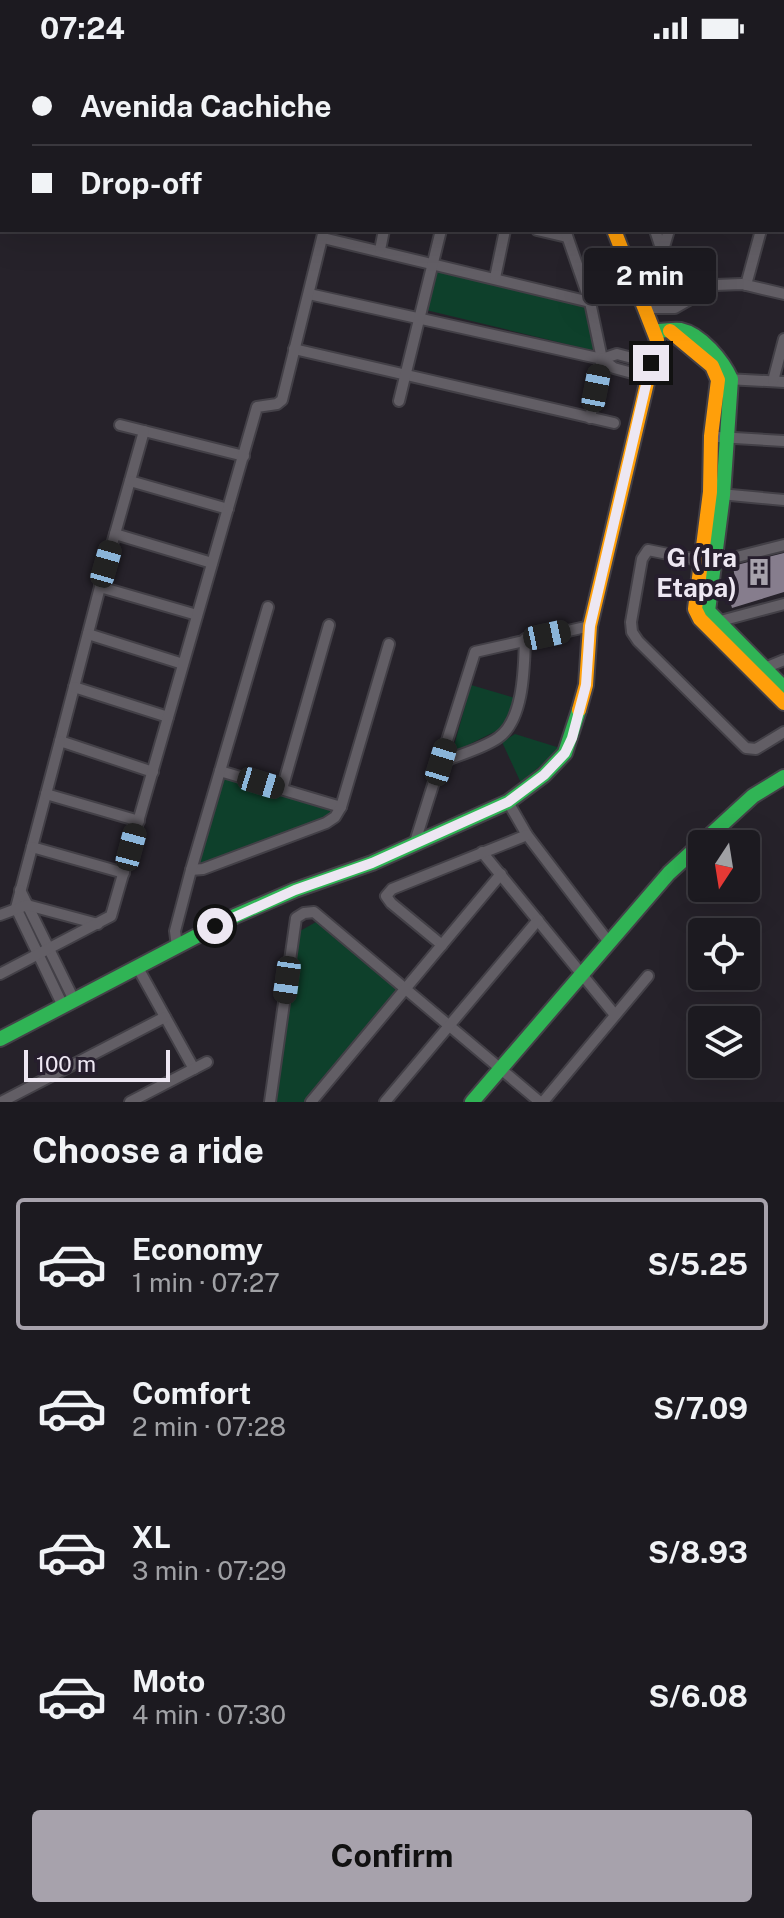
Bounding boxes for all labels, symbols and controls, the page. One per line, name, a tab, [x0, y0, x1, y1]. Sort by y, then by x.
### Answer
text: 07:24	[40, 10, 125, 46]
text: Avenida Cachiche	[80, 88, 332, 124]
text: Drop-off	[80, 165, 202, 201]
callout: 2 min	[585, 247, 717, 303]
text: 2 min	[616, 260, 684, 291]
route end	[633, 345, 669, 381]
car	[580, 362, 612, 414]
car	[88, 538, 124, 590]
place label: G (1ra Etapa)	[656, 542, 737, 603]
building icon: G (1ra Etapa)	[744, 557, 774, 587]
car	[521, 618, 573, 652]
car	[423, 736, 459, 788]
car	[235, 765, 287, 801]
car	[113, 821, 149, 873]
north arrow	[688, 830, 760, 902]
map controls	[688, 830, 760, 1078]
route start	[197, 908, 233, 944]
button: locate	[688, 918, 760, 990]
car	[272, 955, 302, 1005]
button: layers	[688, 1006, 760, 1078]
scale bar	[24, 1046, 170, 1082]
text: 100 m	[36, 1051, 96, 1077]
text: Choose a ride	[32, 1129, 264, 1171]
icon: car	[36, 1228, 108, 1300]
text: Economy	[132, 1231, 263, 1267]
text: S/5.25	[648, 1246, 748, 1282]
text: 1 min · 07:27	[132, 1267, 280, 1298]
icon: car	[36, 1372, 108, 1444]
text: Comfort	[132, 1375, 251, 1411]
text: S/7.09	[653, 1390, 748, 1426]
text: 2 min · 07:28	[132, 1411, 286, 1442]
icon: car	[36, 1516, 108, 1588]
text: XL	[132, 1519, 171, 1555]
text: S/8.93	[648, 1534, 748, 1570]
text: 3 min · 07:29	[132, 1555, 286, 1586]
icon: car	[36, 1660, 108, 1732]
text: Moto	[132, 1663, 205, 1699]
text: S/6.08	[649, 1678, 748, 1714]
text: 4 min · 07:30	[132, 1699, 286, 1730]
button: Confirm	[32, 1810, 752, 1902]

